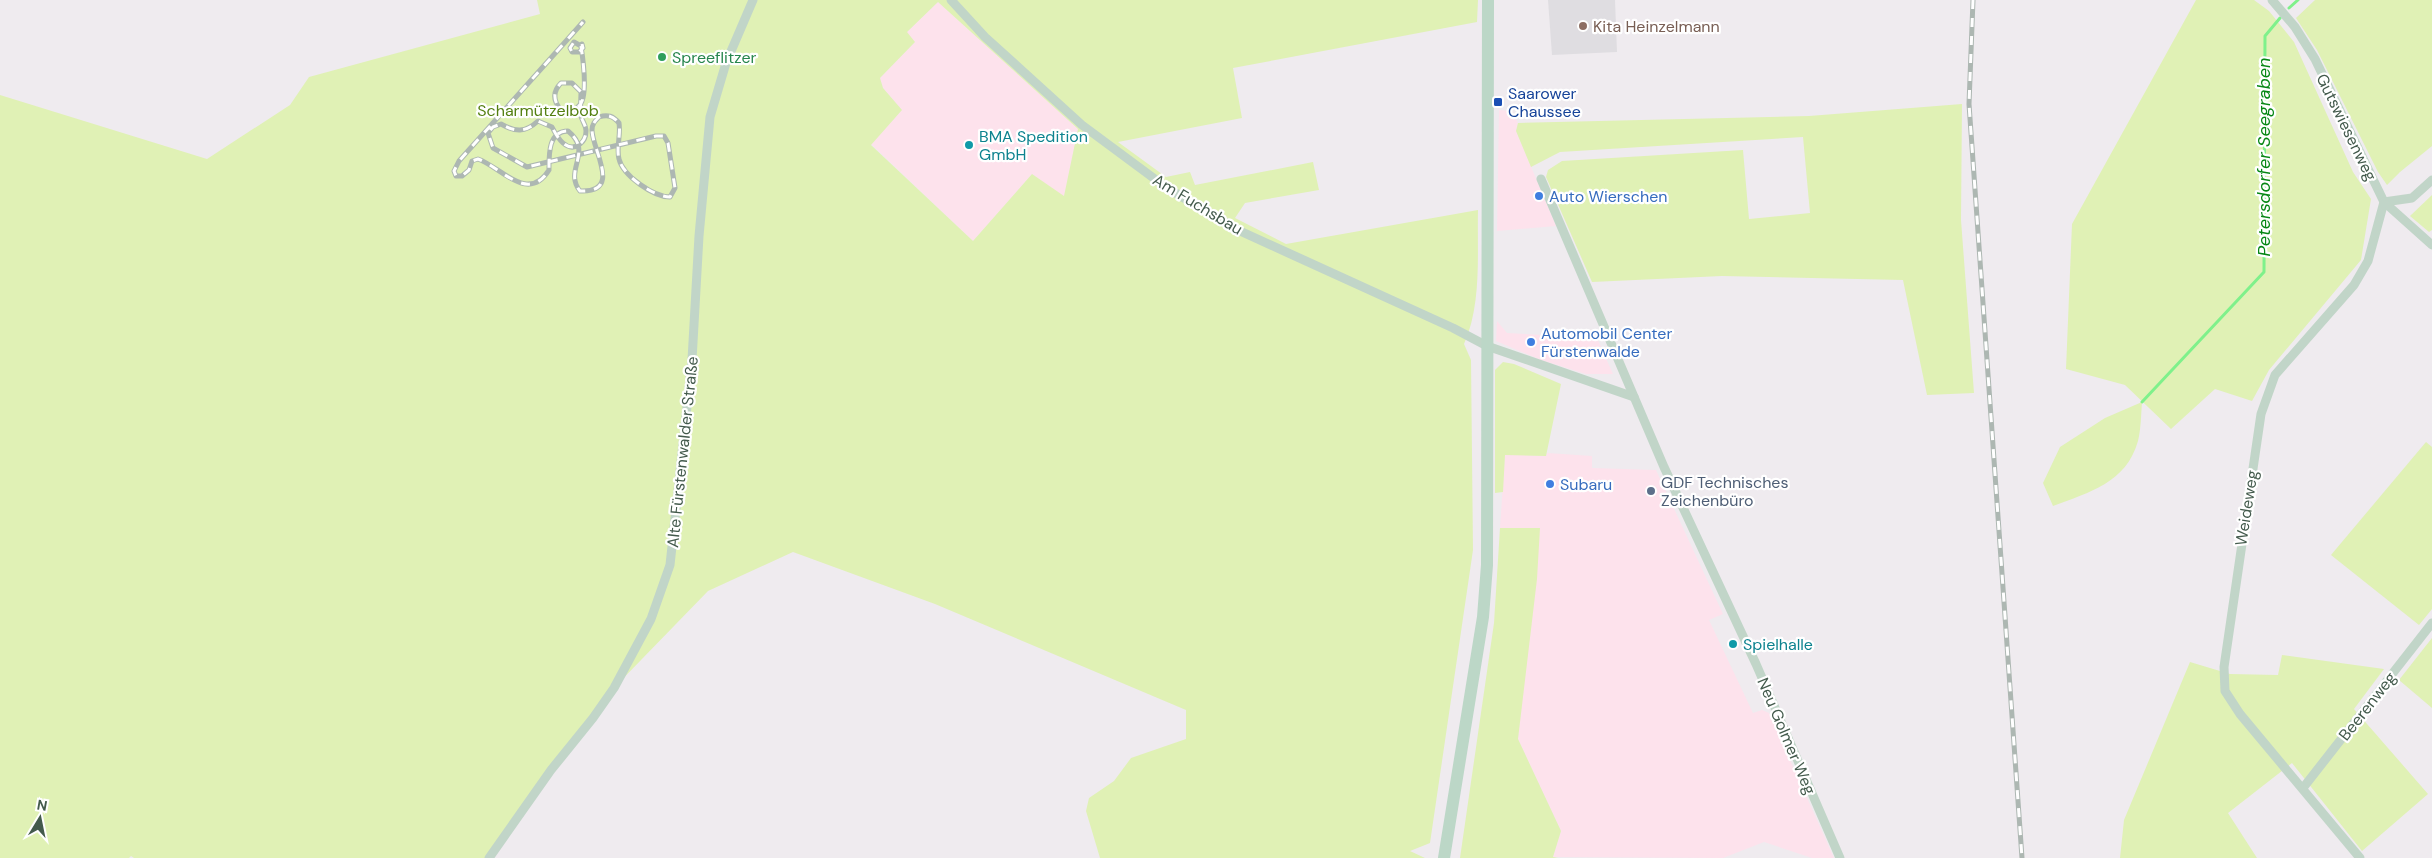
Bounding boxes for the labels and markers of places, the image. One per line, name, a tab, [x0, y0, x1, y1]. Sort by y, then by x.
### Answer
place label: Kita Heinzelmann	[1593, 16, 1720, 37]
marker: Kita Heinzelmann	[1577, 20, 1589, 32]
place label: Spreeflitzer	[672, 47, 757, 68]
marker: Spreeflitzer	[656, 51, 668, 63]
place label: Saarower Chaussee	[1508, 83, 1581, 122]
marker: Saarower Chaussee	[1492, 96, 1504, 108]
place label: BMA Spedition GmbH	[979, 126, 1088, 165]
marker: BMA Spedition GmbH	[963, 139, 975, 151]
place label: Auto Wierschen	[1549, 186, 1667, 207]
marker: Auto Wierschen	[1533, 190, 1545, 202]
place label: Automobil Center Fürstenwalde	[1541, 323, 1672, 362]
marker: Automobil Center Fürstenwalde	[1525, 336, 1537, 348]
place label: GDF Technisches Zeichenbüro	[1661, 472, 1788, 511]
place label: Subaru	[1560, 474, 1612, 495]
marker: Subaru	[1544, 478, 1556, 490]
marker: GDF Technisches Zeichenbüro	[1645, 485, 1657, 497]
place label: Spielhalle	[1743, 634, 1813, 655]
marker: Spielhalle	[1727, 638, 1739, 650]

